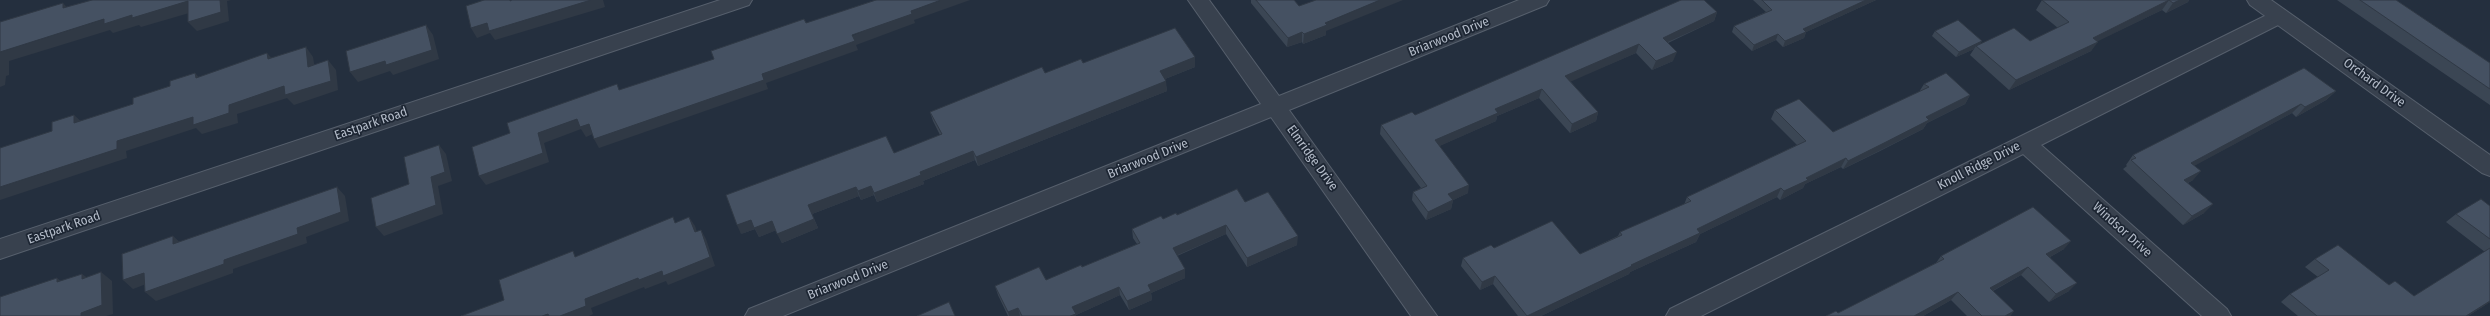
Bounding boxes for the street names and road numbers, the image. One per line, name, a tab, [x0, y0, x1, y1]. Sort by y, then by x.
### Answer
street label: Briarwood Drive	[1406, 14, 1492, 60]
street label: Orchard Drive	[2340, 55, 2408, 111]
street label: Eastpark Road	[333, 104, 409, 144]
street label: Elmridge Drive	[1283, 122, 1341, 194]
street label: Briarwood Drive	[1105, 136, 1191, 182]
street label: Knoll Ridge Drive	[1935, 138, 2023, 194]
street label: Windsor Drive	[2089, 199, 2155, 261]
street label: Eastpark Road	[26, 208, 102, 248]
street label: Briarwood Drive	[805, 257, 891, 303]

